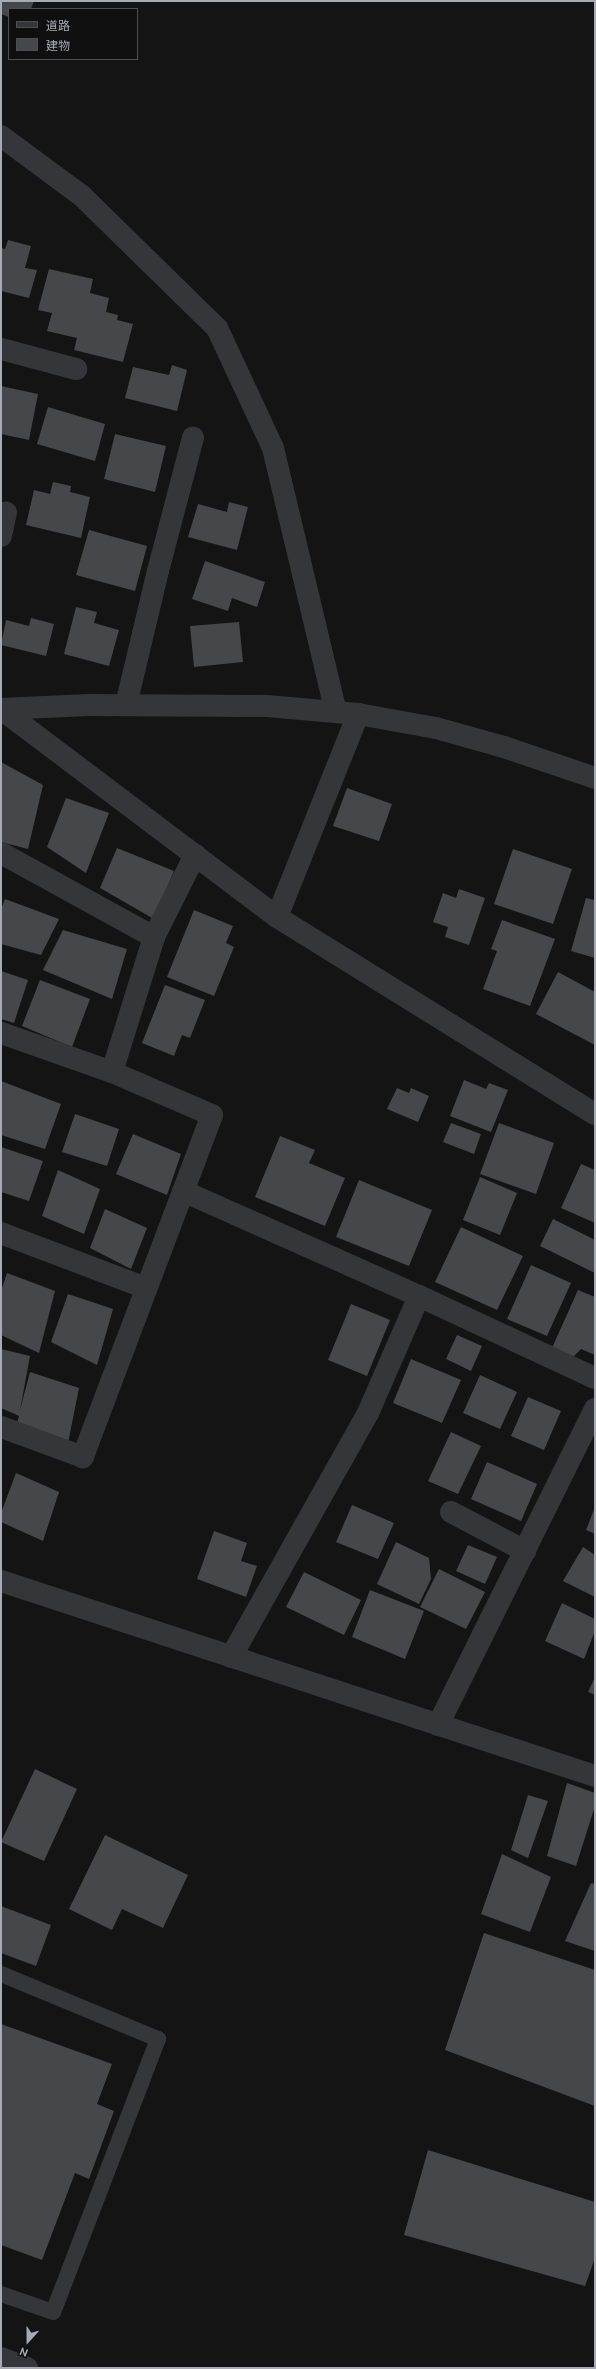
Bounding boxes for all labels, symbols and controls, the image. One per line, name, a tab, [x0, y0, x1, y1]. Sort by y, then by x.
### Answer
legend	[8, 8, 138, 60]
text: 道路	[46, 19, 70, 32]
text: 建物	[46, 39, 70, 52]
north arrow	[8, 2321, 48, 2361]
text: N	[18, 2345, 30, 2359]

